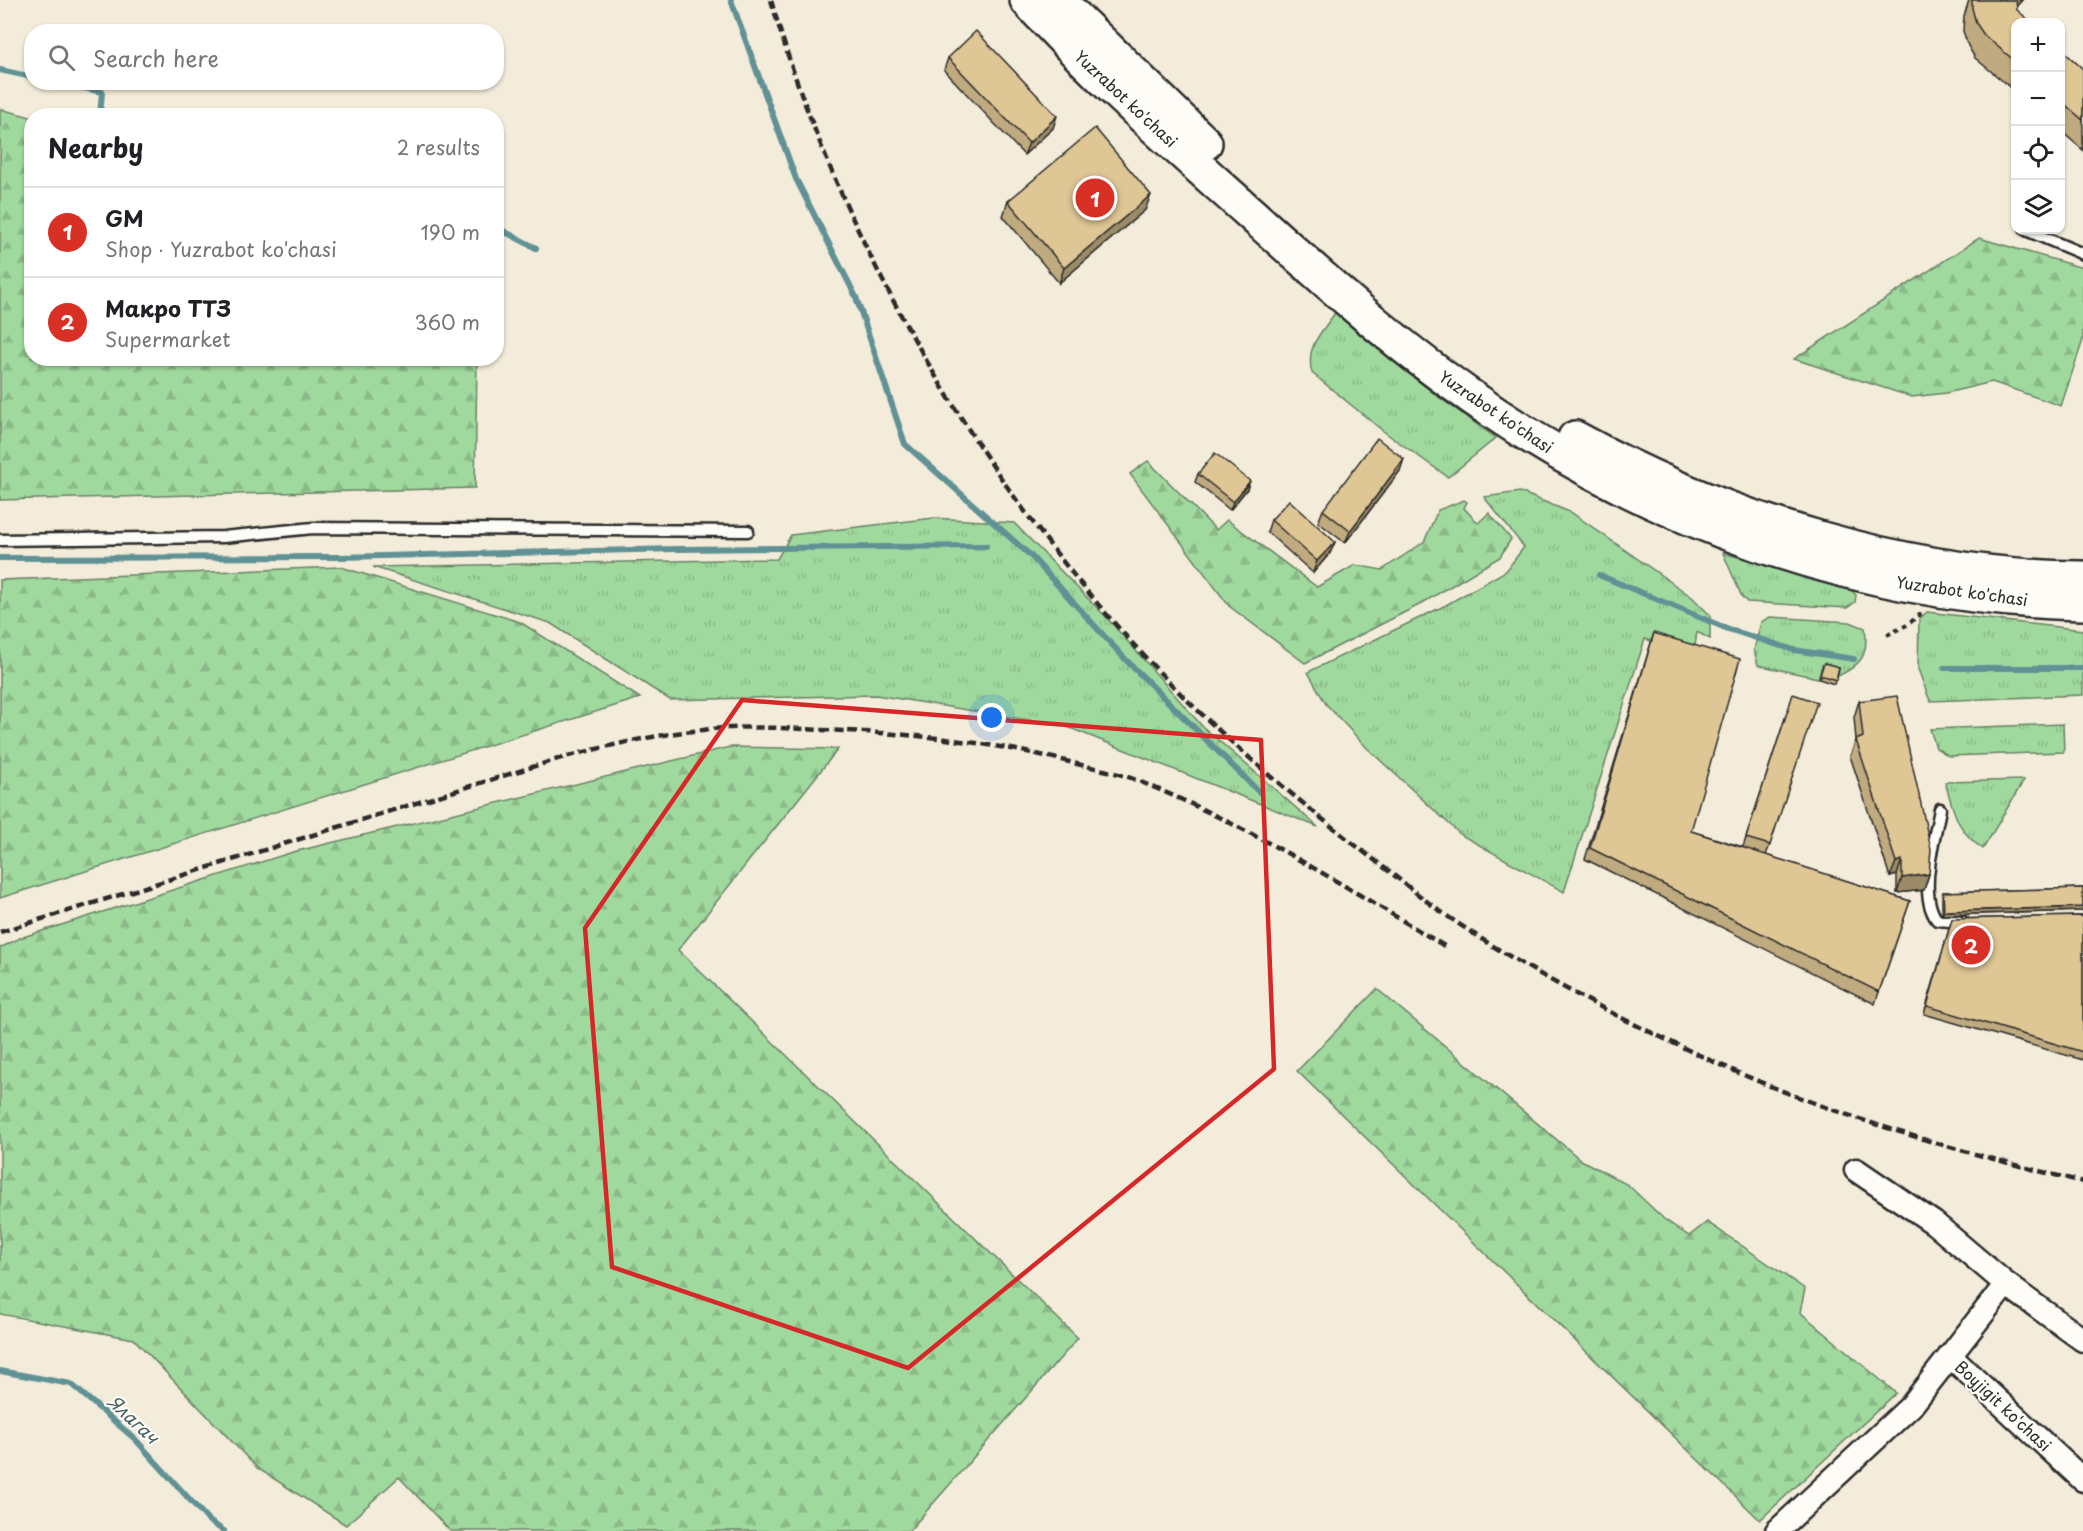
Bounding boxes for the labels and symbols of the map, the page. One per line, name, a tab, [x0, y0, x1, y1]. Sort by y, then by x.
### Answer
street label: Yuzrabot ko'chasi	[1070, 44, 1183, 152]
pin: 1	[1076, 176, 1114, 220]
street label: Yuzrabot ko'chasi	[1435, 364, 1558, 458]
street label: Yuzrabot ko'chasi	[1895, 569, 2030, 611]
your location	[977, 703, 1006, 732]
pin: 2	[1952, 922, 1990, 968]
street label: Boyjigit ko'chasi	[1950, 1354, 2057, 1456]
water label: Ялагач	[102, 1388, 166, 1450]

